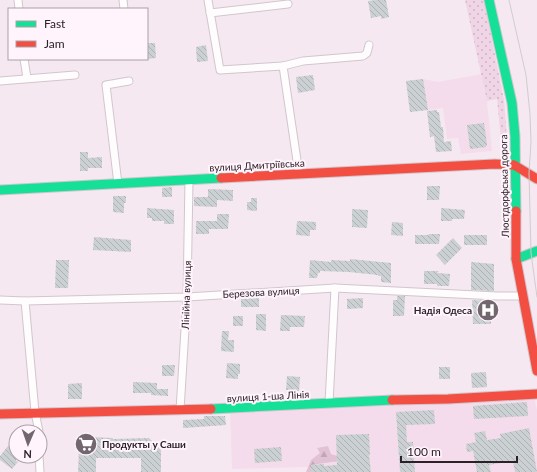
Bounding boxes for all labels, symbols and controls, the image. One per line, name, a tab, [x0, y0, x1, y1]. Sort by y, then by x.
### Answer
legend	[8, 8, 148, 60]
text: Fast	[44, 16, 66, 31]
text: Jam	[44, 36, 65, 51]
street label: Люстдорфська дорога	[497, 134, 511, 239]
street label: вулиця Дмитріївська	[209, 157, 305, 173]
street label: Лінійна вулиця	[179, 260, 193, 331]
street label: Березова вулиця	[222, 284, 300, 300]
hospital icon: Надія Одеса	[475, 297, 501, 323]
place label: Надія Одеса	[414, 304, 472, 316]
street label: вулиця 1-ша Лінія	[227, 388, 310, 404]
north arrow	[8, 424, 48, 464]
supermarket icon: Продукты у Саши	[73, 431, 99, 457]
place label: Продукты у Саши	[102, 438, 186, 450]
scale bar	[401, 438, 517, 464]
text: 100 m	[407, 444, 441, 459]
text: N	[23, 448, 32, 461]

